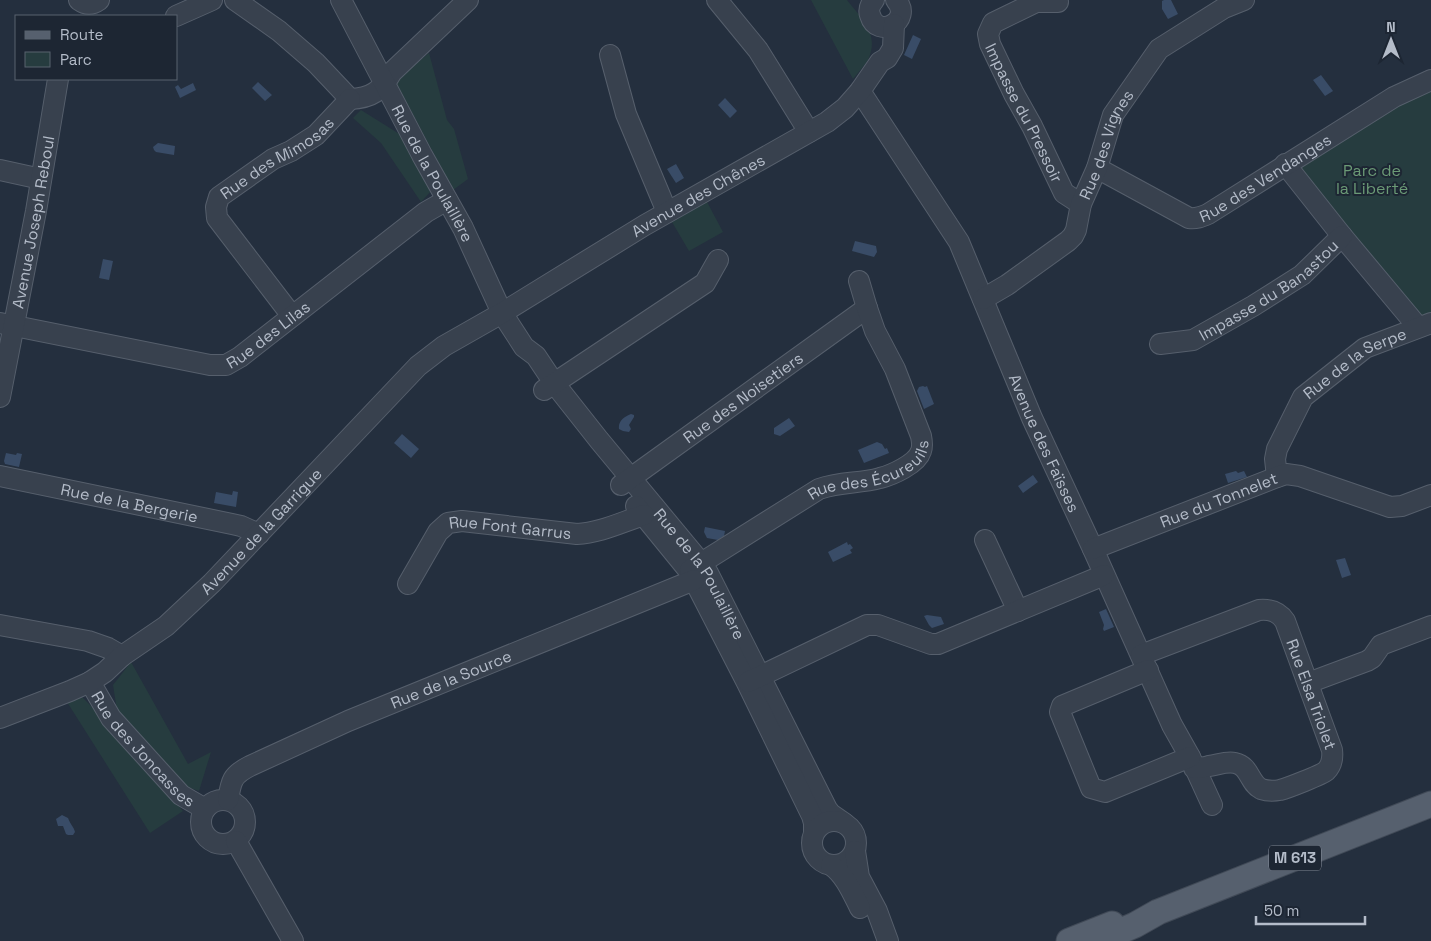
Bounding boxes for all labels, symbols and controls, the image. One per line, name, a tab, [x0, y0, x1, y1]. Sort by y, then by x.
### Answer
legend	[15, 15, 178, 80]
north arrow	[1366, 15, 1416, 65]
text: N	[1386, 18, 1396, 36]
text: Route	[60, 25, 104, 44]
street label: Impasse du Pressoir	[980, 40, 1067, 186]
text: Parc	[60, 50, 92, 69]
street label: Rue des Vignes	[1074, 86, 1138, 203]
street label: Rue de la Poulaillère	[387, 101, 478, 245]
street label: Rue des Mimosas	[216, 113, 339, 204]
street label: Rue des Vendanges	[1196, 129, 1335, 227]
street label: Avenue Joseph Reboul	[7, 134, 59, 310]
street label: Avenue des Chênes	[628, 149, 769, 242]
park label: Parc de la Liberté	[1336, 160, 1408, 199]
street label: Impasse du Banastou	[1195, 235, 1343, 346]
street label: Rue des Lilas	[223, 296, 314, 374]
street label: Rue de la Serpe	[1299, 323, 1410, 404]
street label: Rue des Noisetiers	[679, 348, 807, 448]
street label: Avenue des Faïsses	[1004, 371, 1084, 516]
street label: Rue des Écureuils	[803, 440, 933, 505]
street label: Avenue de la Garrigue	[196, 464, 327, 599]
street label: Rue du Tonnelet	[1157, 468, 1281, 533]
street label: Rue de la Bergerie	[59, 479, 200, 528]
street label: Rue de la Poulaillère	[649, 504, 750, 643]
street label: Rue Font Garrus	[448, 511, 572, 544]
street label: Rue Elsa Triolet	[1281, 636, 1341, 753]
street label: Rue de la Source	[387, 645, 515, 714]
street label: Rue des Joncasses	[87, 687, 198, 812]
road number: M 613	[1269, 846, 1321, 870]
scale bar	[1256, 894, 1365, 926]
text: 50 m	[1264, 901, 1299, 920]

